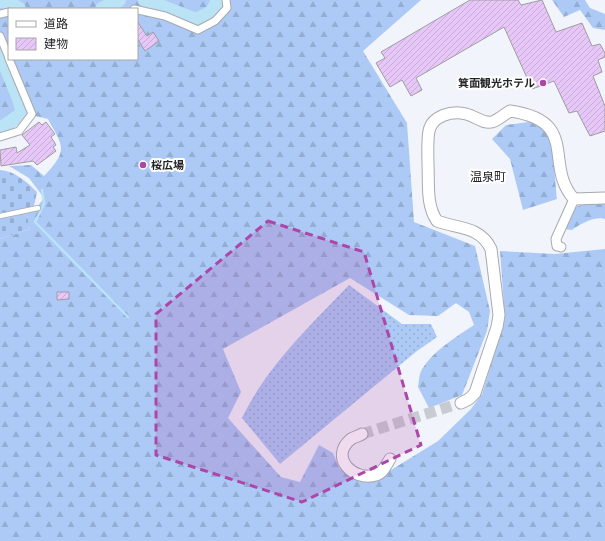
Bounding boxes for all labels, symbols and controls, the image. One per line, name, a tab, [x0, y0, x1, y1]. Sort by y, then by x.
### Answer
legend	[8, 8, 138, 60]
text: 道路	[44, 14, 68, 33]
text: 建物	[44, 34, 68, 53]
place label: 箕面観光ホテル	[458, 75, 535, 91]
marker: 箕面観光ホテル	[538, 78, 548, 88]
place label: 桜広場	[151, 157, 184, 173]
marker: 桜広場	[138, 160, 148, 170]
district label: 温泉町	[470, 167, 506, 186]

